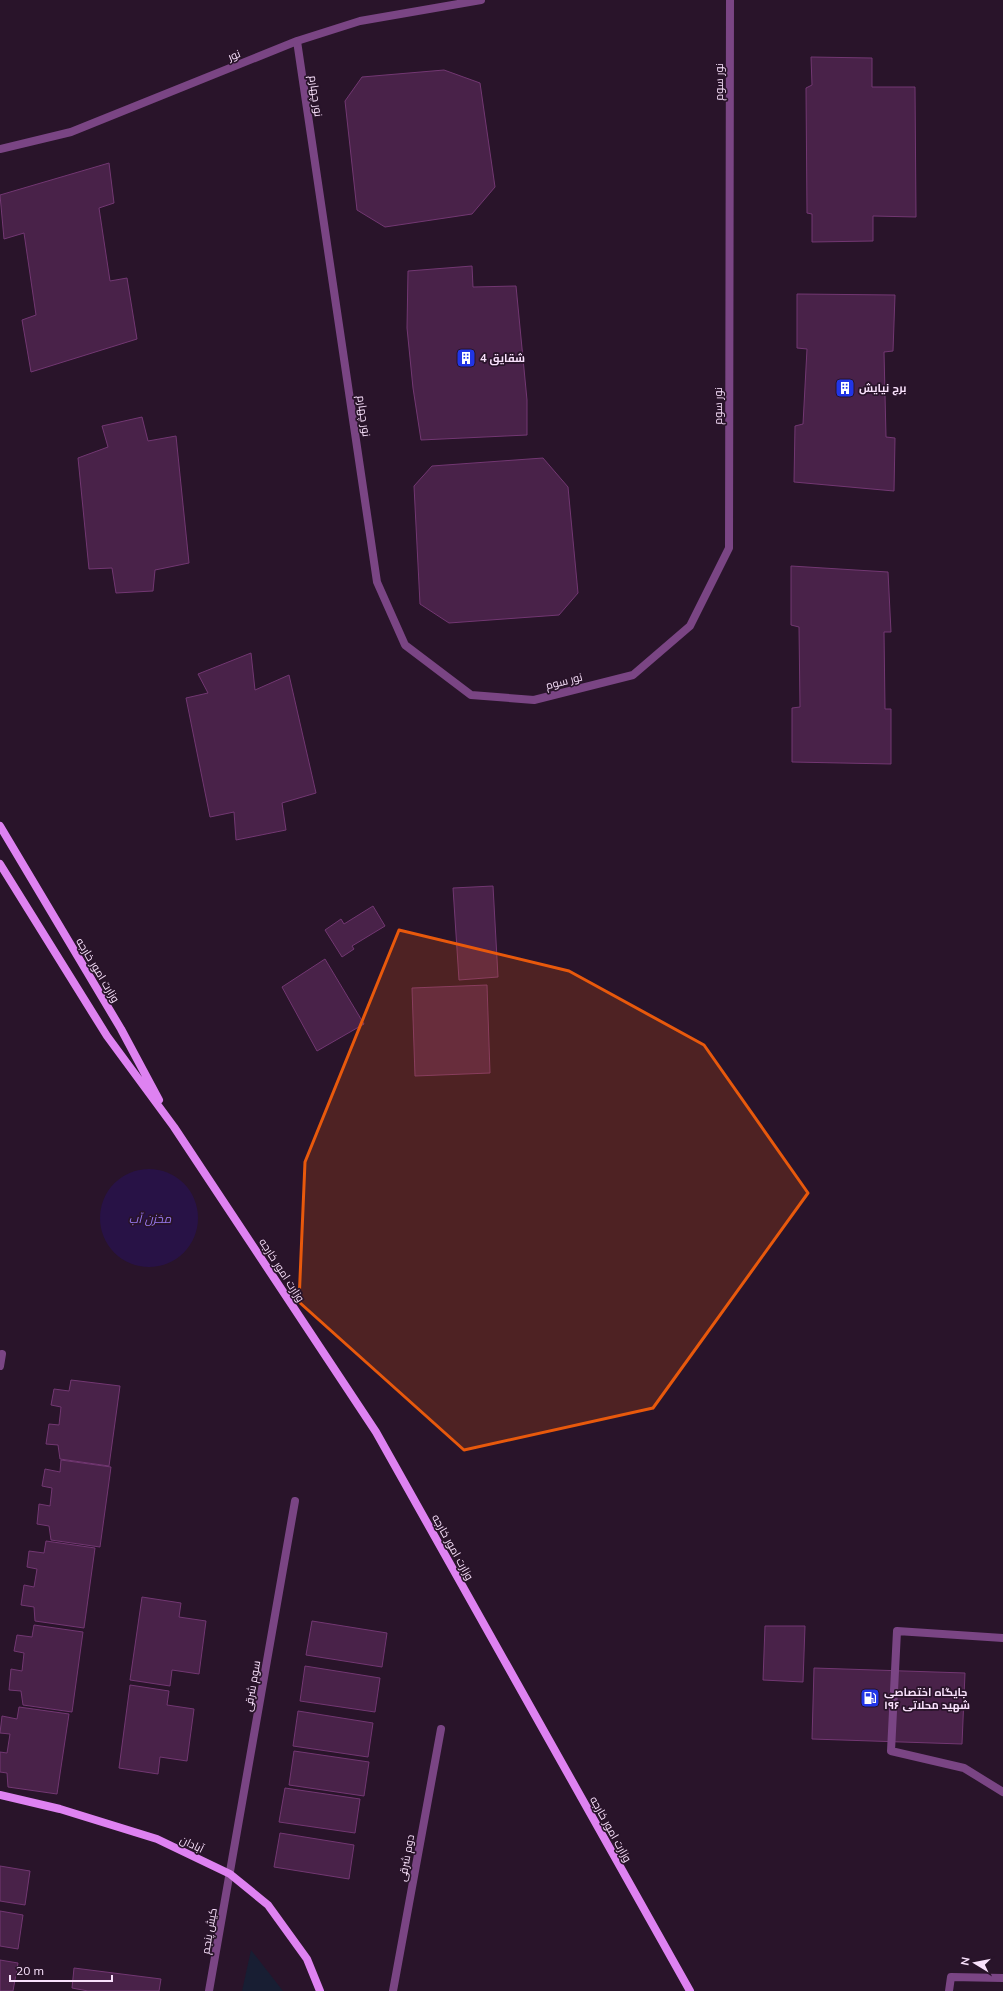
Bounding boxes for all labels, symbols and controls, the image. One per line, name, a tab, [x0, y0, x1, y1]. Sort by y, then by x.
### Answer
street label: نور	[225, 46, 242, 64]
street label: نور سوم	[712, 63, 727, 101]
street label: نور چهارم	[305, 75, 326, 118]
building icon: شقایق 4	[455, 347, 477, 369]
place label: شقایق 4	[480, 351, 525, 366]
building icon: برج نیایش	[834, 377, 856, 399]
place label: برج نیایش	[859, 381, 906, 396]
street label: نور سوم	[711, 387, 726, 425]
street label: نور چهارم	[353, 395, 374, 438]
street label: نور سوم	[544, 670, 584, 693]
street label: وزارت امور خارجه	[73, 935, 123, 1005]
water label: مخزن آب	[129, 1211, 171, 1226]
street label: وزارت امور خارجه	[256, 1236, 308, 1304]
street label: وزارت امور خارجه	[429, 1512, 477, 1582]
street label: سوم شرقی	[241, 1659, 264, 1713]
place label: جایگاه اختصاصی ۱۹۶ شهید محلاتی	[884, 1685, 970, 1713]
fuel station icon: جایگاه اختصاصی ۱۹۶ شهید محلاتی	[859, 1687, 881, 1709]
street label: وزارت امور خارجه	[587, 1794, 635, 1864]
street label: آبادان	[178, 1832, 206, 1856]
street label: دوم شرقی	[395, 1833, 418, 1883]
street label: کیش پنجم	[198, 1907, 221, 1955]
north arrow	[955, 1943, 995, 1983]
text: N	[958, 1956, 973, 1967]
scale bar	[10, 1957, 112, 1983]
text: 20 m	[16, 1963, 44, 1978]

